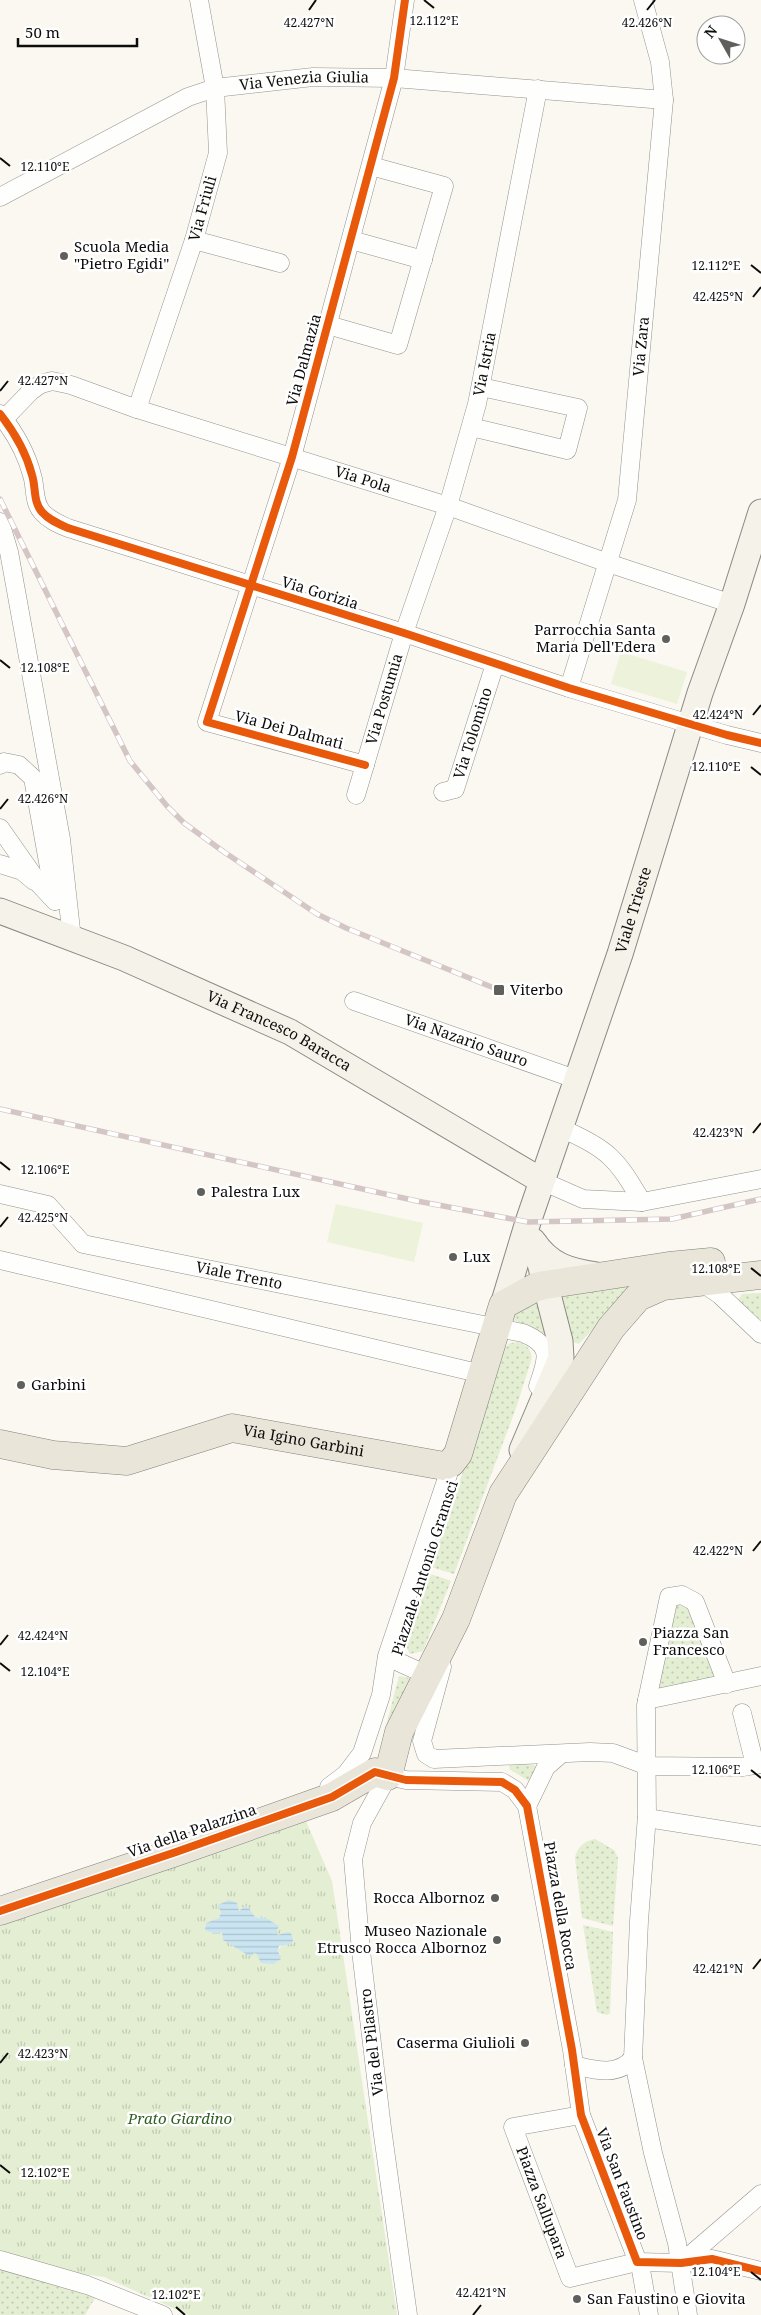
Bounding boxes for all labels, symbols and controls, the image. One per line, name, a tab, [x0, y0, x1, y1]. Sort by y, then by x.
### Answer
text: 12.112°E	[410, 12, 458, 29]
text: 42.427°N	[284, 14, 334, 31]
text: 42.426°N	[622, 14, 672, 31]
scale bar	[18, 15, 136, 47]
north arrow	[696, 15, 746, 65]
text: N	[700, 21, 721, 42]
text: 50 m	[25, 22, 60, 42]
street label: Via Venezia Giulia	[238, 66, 369, 94]
text: 12.110°E	[21, 158, 69, 175]
street label: Via Friuli	[183, 173, 220, 243]
place label: Scuola Media "Pietro Egidi"	[74, 236, 169, 273]
marker: Scuola Media "Pietro Egidi"	[58, 250, 70, 262]
text: 12.112°E	[692, 257, 740, 274]
text: 42.425°N	[693, 288, 743, 305]
street label: Via Dalmazia	[281, 311, 325, 408]
street label: Via Zara	[627, 316, 653, 377]
street label: Via Istria	[468, 330, 500, 398]
text: 42.427°N	[18, 372, 68, 389]
street label: Via Pola	[333, 460, 394, 497]
street label: Via Gorizia	[279, 571, 361, 613]
place label: Parrocchia Santa Maria Dell'Edera	[534, 619, 656, 656]
marker: Parrocchia Santa Maria Dell'Edera	[660, 633, 672, 645]
street label: Via Postumia	[361, 651, 406, 747]
text: 12.108°E	[21, 659, 69, 676]
street label: Via Tolomino	[448, 685, 496, 781]
street label: Via Dei Dalmati	[233, 705, 346, 753]
text: 42.424°N	[693, 706, 743, 723]
text: 12.110°E	[692, 758, 740, 775]
text: 42.426°N	[18, 790, 68, 807]
street label: Viale Trieste	[610, 864, 655, 955]
place label: Viterbo	[510, 979, 563, 999]
marker: Viterbo	[492, 983, 506, 997]
street label: Via Francesco Baracca	[204, 985, 356, 1075]
street label: Via Nazario Sauro	[402, 1009, 531, 1071]
text: 42.423°N	[693, 1124, 743, 1141]
text: 12.106°E	[21, 1161, 69, 1178]
place label: Palestra Lux	[211, 1181, 300, 1201]
marker: Palestra Lux	[195, 1186, 207, 1198]
text: 42.425°N	[18, 1209, 68, 1226]
place label: Lux	[463, 1246, 491, 1266]
marker: Lux	[447, 1251, 459, 1263]
street label: Viale Trento	[194, 1256, 284, 1293]
text: 12.108°E	[692, 1260, 740, 1277]
place label: Garbini	[31, 1374, 86, 1394]
marker: Garbini	[15, 1379, 27, 1391]
street label: Via Igino Garbini	[241, 1419, 366, 1461]
street label: Piazzale Antonio Gramsci	[386, 1477, 462, 1658]
text: 42.422°N	[693, 1542, 743, 1559]
place label: Piazza San Francesco	[653, 1622, 730, 1659]
text: 42.424°N	[18, 1627, 68, 1644]
marker: Piazza San Francesco	[637, 1636, 649, 1648]
text: 12.104°E	[21, 1663, 69, 1680]
text: 12.106°E	[692, 1761, 740, 1778]
street label: Via della Palazzina	[125, 1799, 259, 1861]
street label: Piazza della Rocca	[540, 1840, 582, 1972]
place label: Rocca Albornoz	[373, 1887, 485, 1907]
marker: Rocca Albornoz	[489, 1892, 501, 1904]
place label: Museo Nazionale Etrusco Rocca Albornoz	[317, 1920, 487, 1957]
marker: Museo Nazionale Etrusco Rocca Albornoz	[491, 1934, 503, 1946]
text: 42.421°N	[693, 1960, 743, 1977]
street label: Via del Pilastro	[355, 1987, 388, 2097]
place label: Caserma Giulioli	[396, 2032, 515, 2052]
marker: Caserma Giulioli	[519, 2037, 531, 2049]
text: 42.423°N	[18, 2045, 68, 2062]
park label: Prato Giardino	[127, 2108, 232, 2128]
street label: Via San Faustino	[592, 2125, 654, 2243]
street label: Piazza Sallupara	[512, 2143, 573, 2261]
text: 12.102°E	[21, 2164, 69, 2181]
text: 12.104°E	[692, 2263, 740, 2280]
text: 42.421°N	[456, 2284, 506, 2301]
text: 12.102°E	[152, 2286, 200, 2303]
place label: San Faustino e Giovita	[587, 2288, 746, 2308]
marker: San Faustino e Giovita	[571, 2293, 583, 2305]

